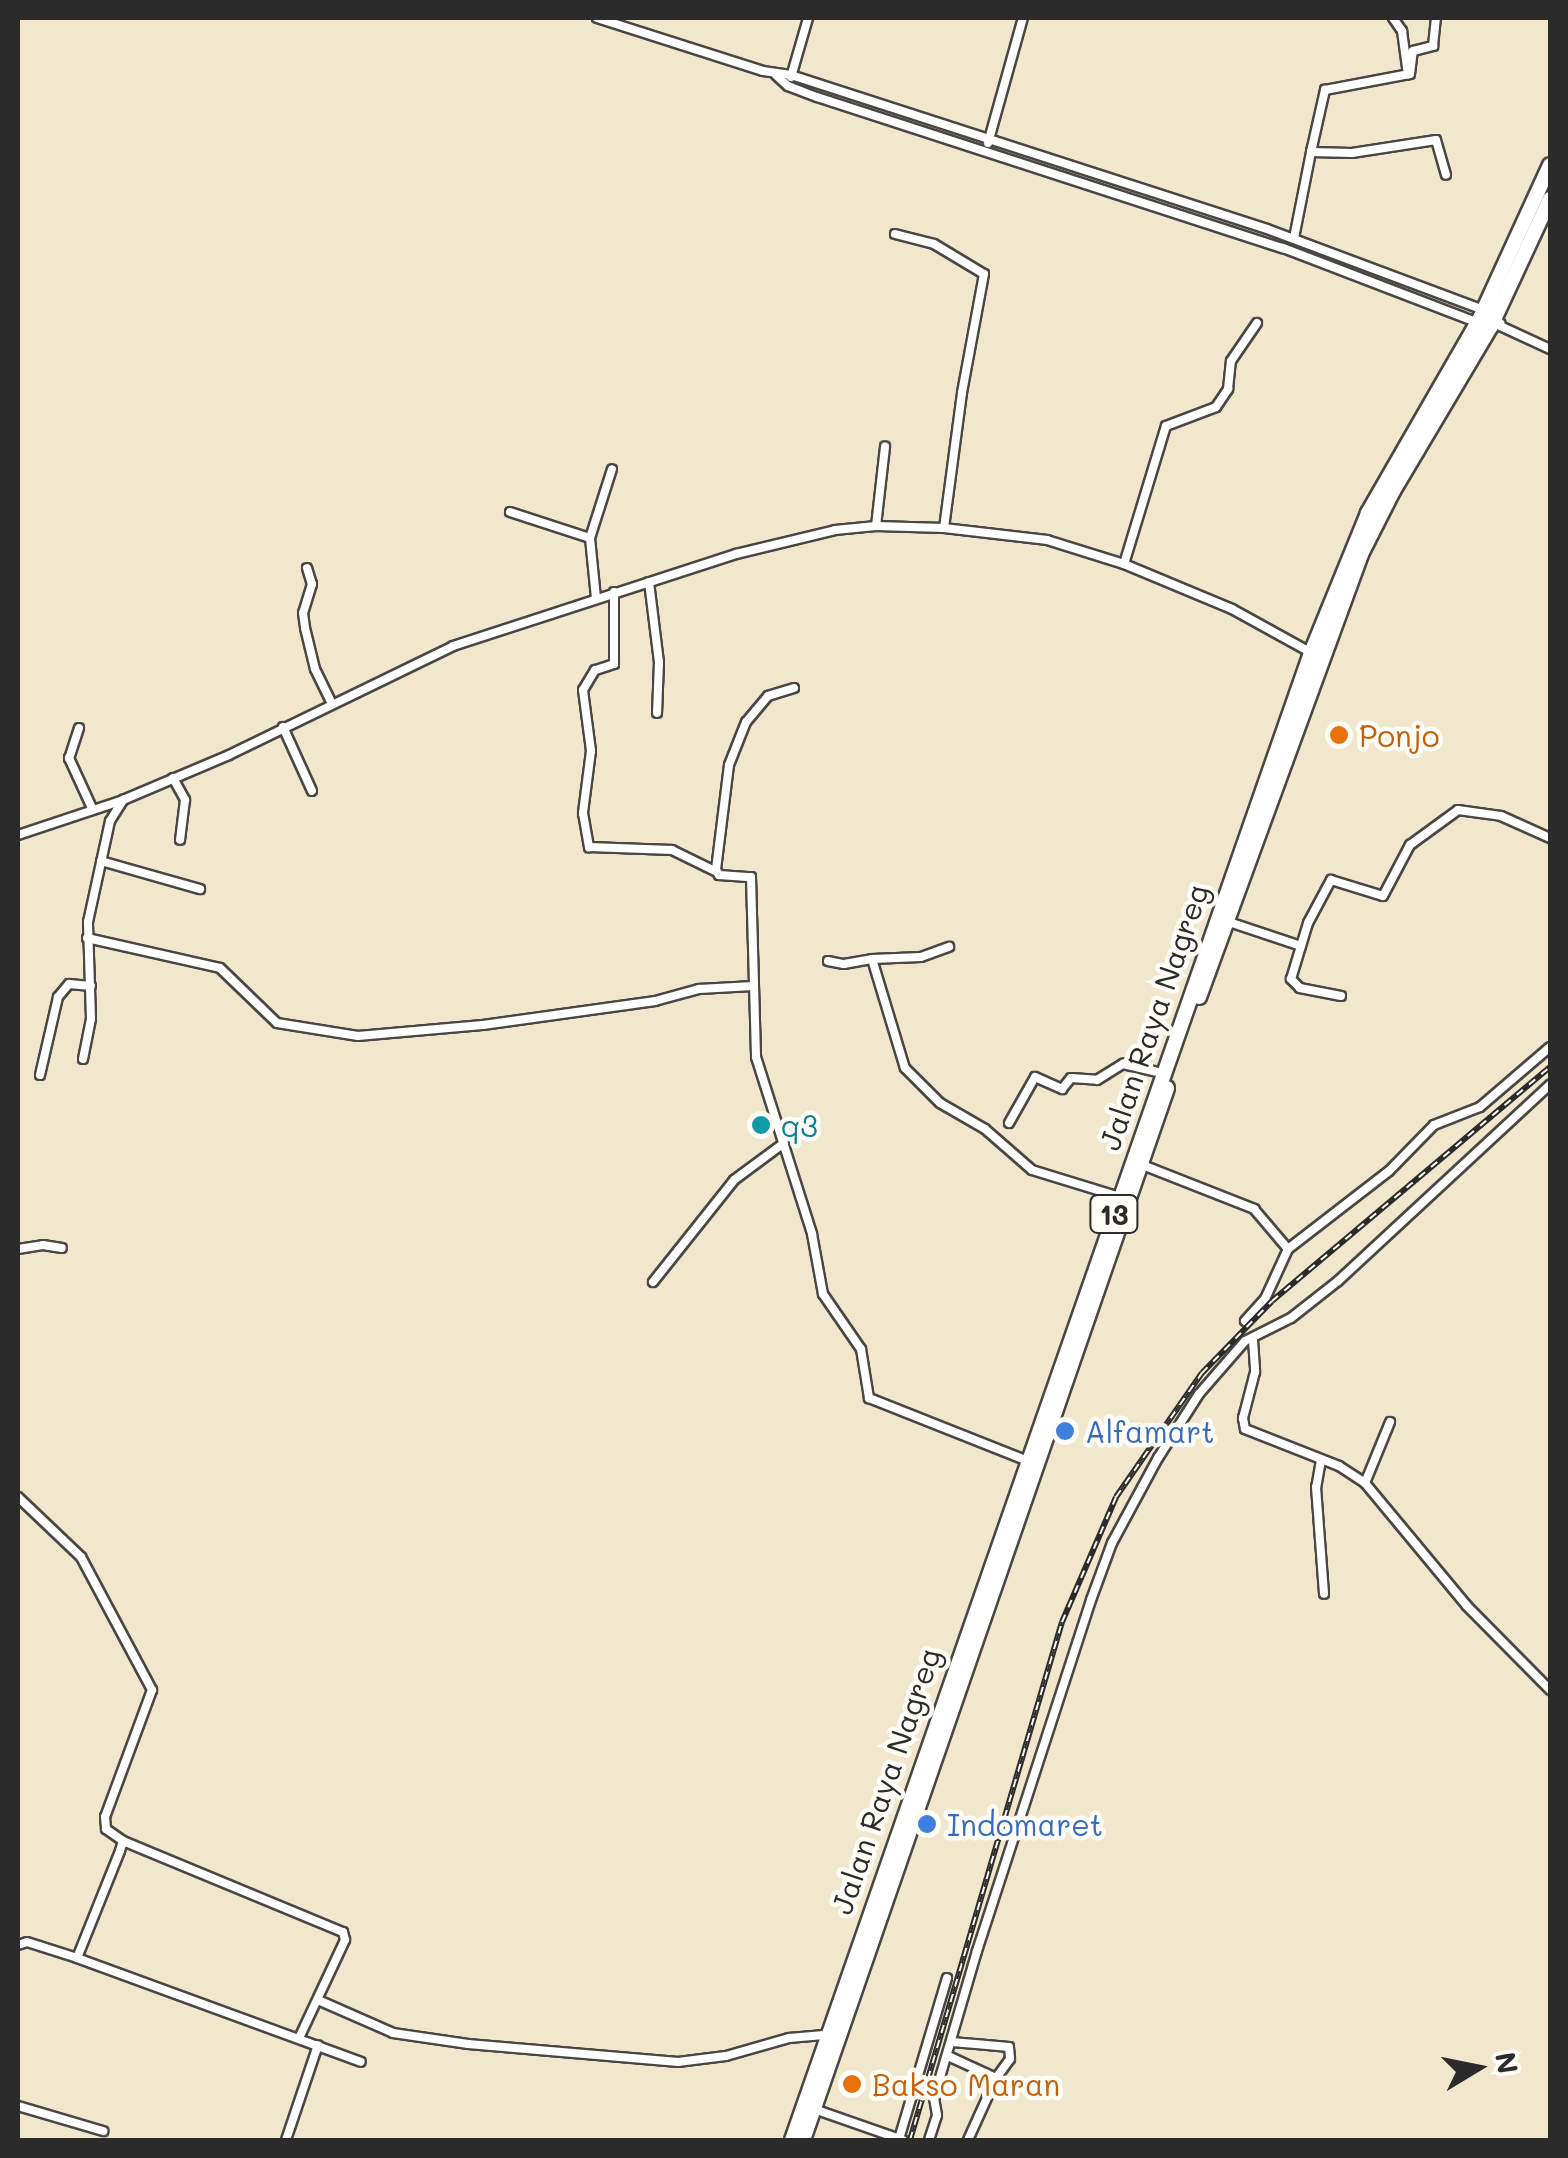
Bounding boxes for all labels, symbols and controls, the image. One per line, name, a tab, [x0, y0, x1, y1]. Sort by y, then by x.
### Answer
place label: Ponjo	[1359, 717, 1440, 753]
marker: Ponjo	[1328, 724, 1350, 746]
street label: Jalan Raya Nagreg	[1091, 879, 1215, 1155]
place label: q3	[781, 1107, 818, 1143]
marker: q3	[750, 1114, 772, 1136]
road number: 13	[1089, 1191, 1139, 1237]
place label: Alfamart	[1085, 1413, 1215, 1449]
marker: Alfamart	[1054, 1420, 1076, 1442]
street label: Jalan Raya Nagreg	[823, 1643, 947, 1919]
place label: Indomaret	[947, 1806, 1103, 1842]
marker: Indomaret	[916, 1813, 938, 1835]
north arrow	[1428, 2018, 1528, 2118]
text: N	[1488, 2049, 1527, 2076]
place label: Bakso Maran	[872, 2066, 1060, 2102]
marker: Bakso Maran	[841, 2073, 863, 2095]

